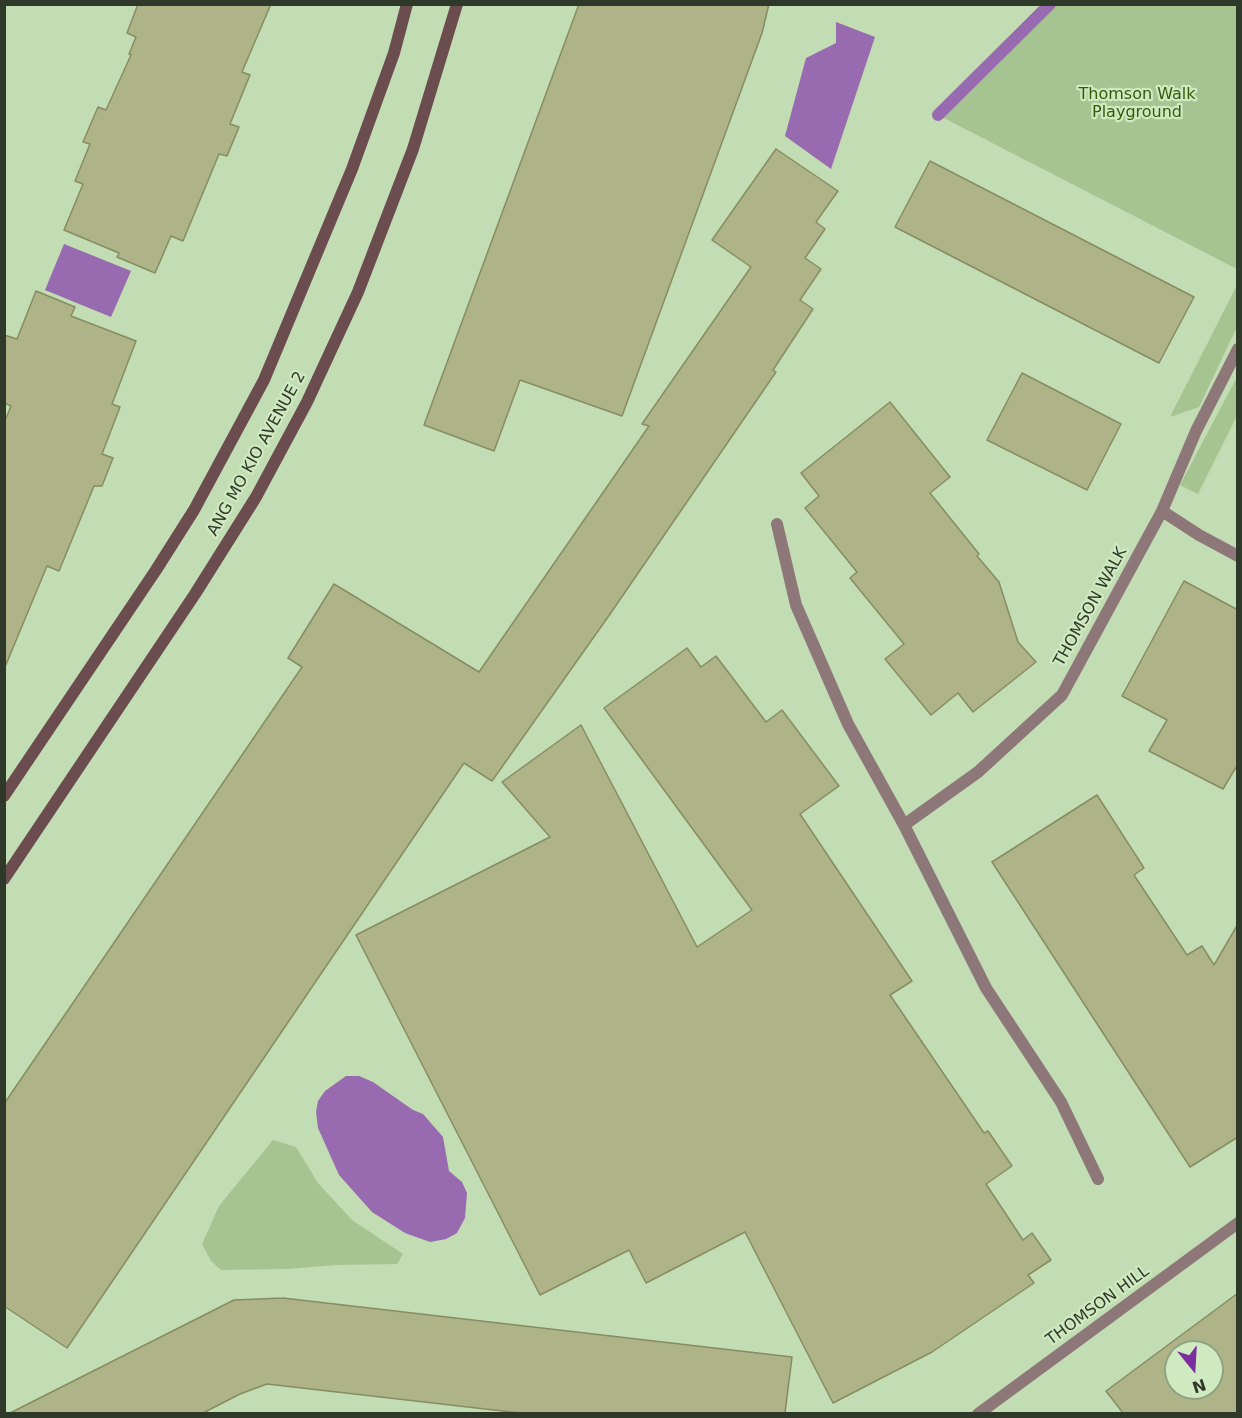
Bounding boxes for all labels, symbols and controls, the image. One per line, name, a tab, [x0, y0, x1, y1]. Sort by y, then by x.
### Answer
park label: Thomson Walk Playground	[1079, 85, 1195, 123]
street label: ANG MO KIO AVENUE 2	[204, 369, 310, 539]
street label: THOMSON WALK	[1050, 544, 1132, 670]
street label: THOMSON HILL	[1043, 1262, 1153, 1350]
north arrow	[1164, 1340, 1224, 1400]
text: N	[1190, 1375, 1208, 1397]

